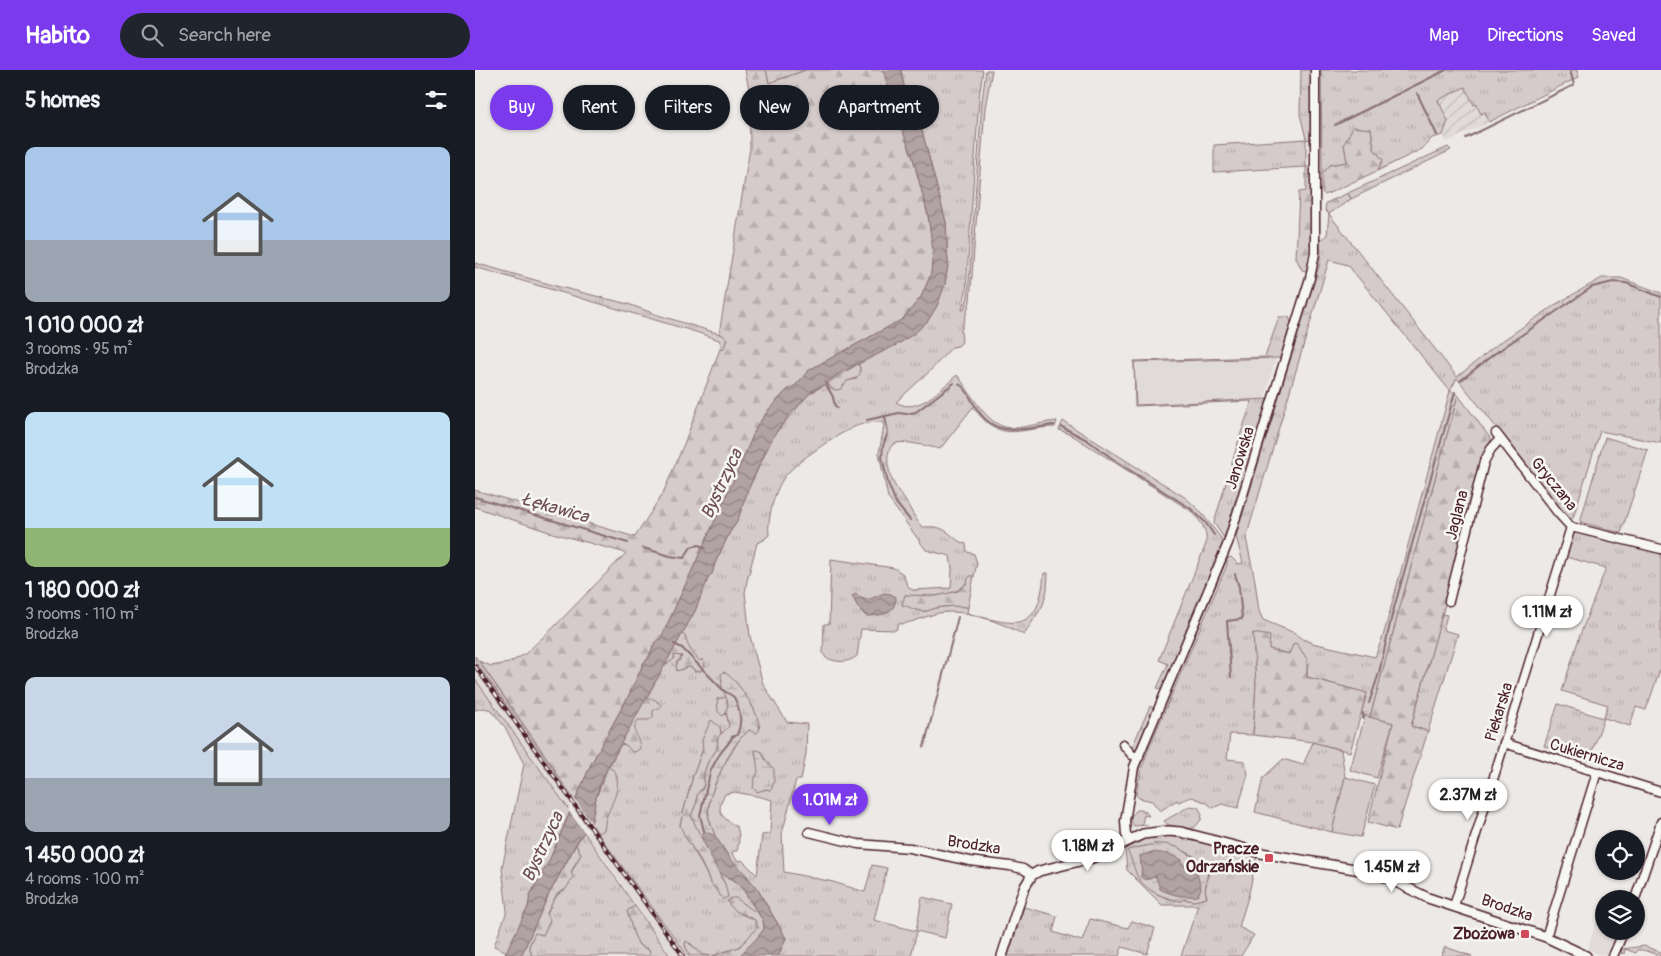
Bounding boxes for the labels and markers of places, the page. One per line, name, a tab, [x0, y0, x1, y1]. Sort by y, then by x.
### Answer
pin: 1.11M zł	[1495, 596, 1599, 638]
pin: 2.37M zł	[1416, 778, 1520, 821]
pin: 1.01M zł	[778, 784, 882, 826]
pin: 1.18M zł	[1036, 830, 1140, 872]
place label: Pracze Odrzańskie	[1186, 839, 1260, 877]
pin: 1.45M zł	[1340, 850, 1444, 893]
marker: Pracze Odrzańskie	[1263, 852, 1275, 864]
place label: Zbożowa	[1453, 924, 1516, 944]
marker: Zbożowa	[1519, 928, 1531, 940]

